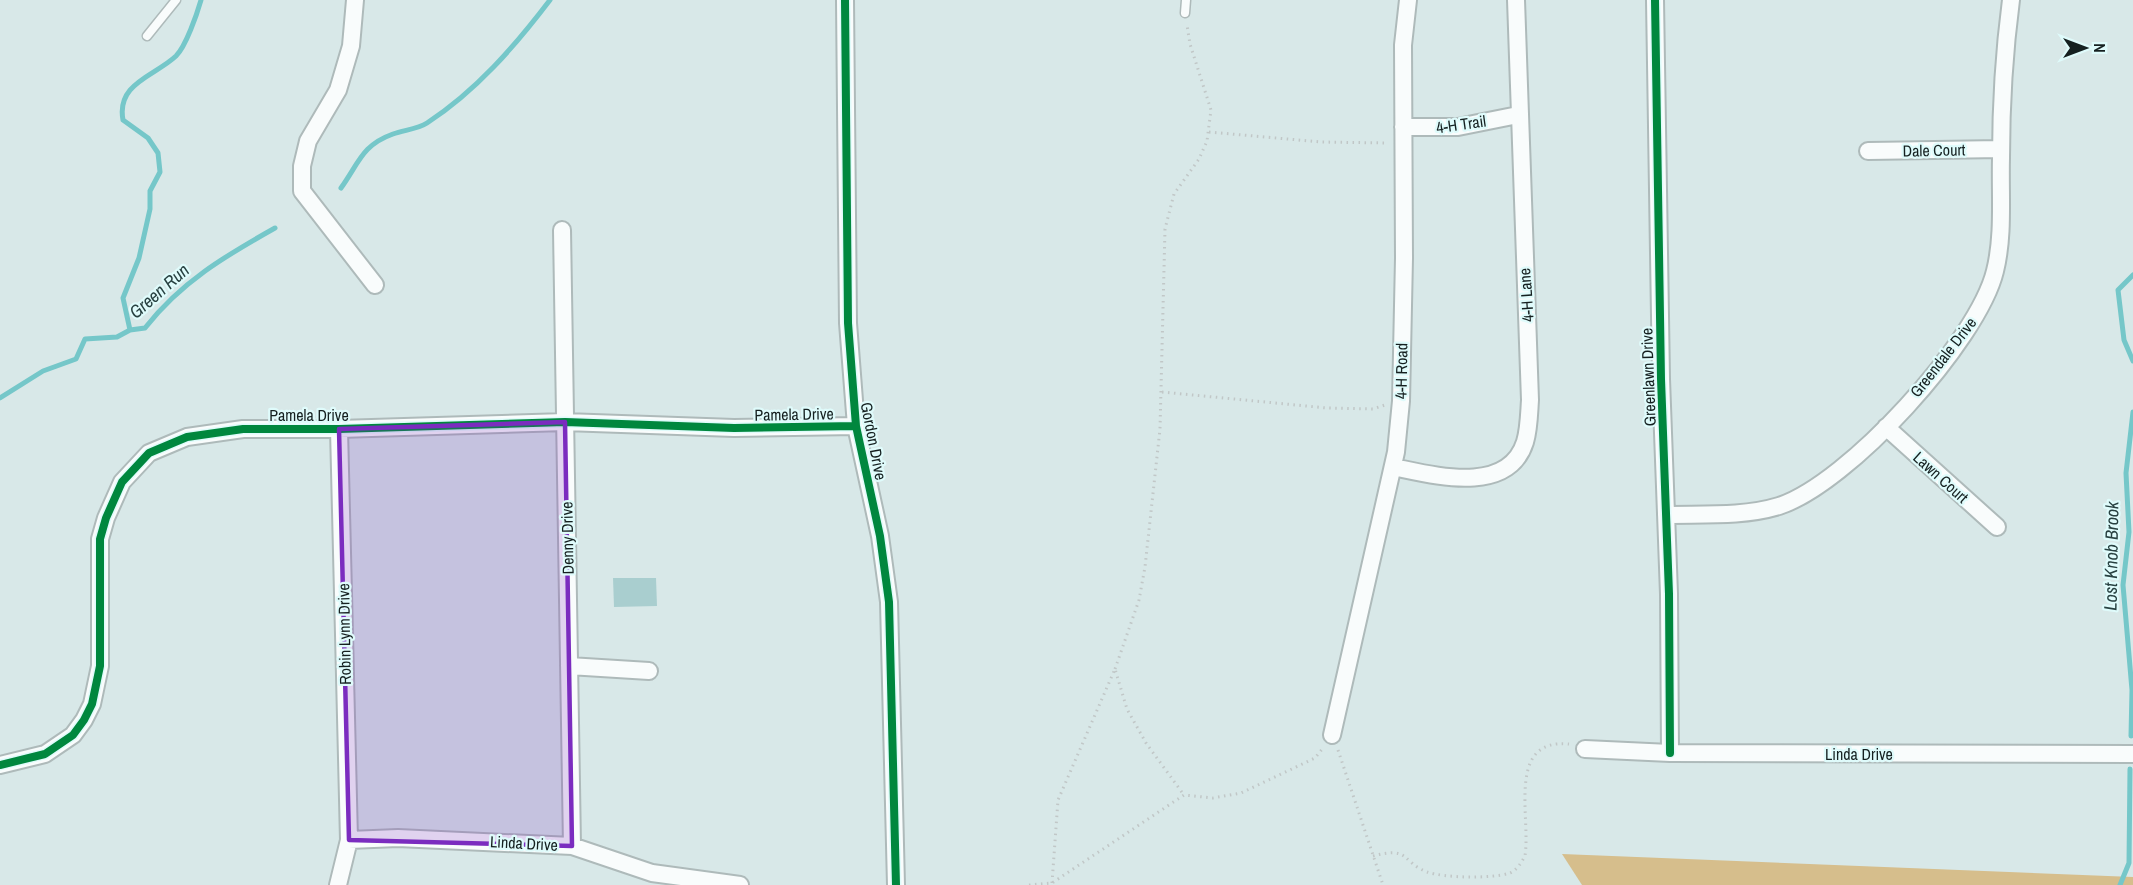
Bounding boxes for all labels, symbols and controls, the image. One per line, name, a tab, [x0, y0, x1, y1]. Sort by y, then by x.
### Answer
north arrow	[2055, 18, 2115, 78]
text: N	[2089, 43, 2111, 53]
street label: 4-H Trail	[1435, 110, 1488, 138]
street label: Dale Court	[1902, 138, 1966, 162]
water label: Green Run	[124, 258, 194, 324]
street label: 4-H Lane	[1513, 267, 1539, 323]
street label: Greendale Drive	[1905, 312, 1981, 402]
street label: Greenlawn Drive	[1635, 327, 1661, 427]
street label: 4-H Road	[1390, 343, 1412, 399]
street label: Gordon Drive	[856, 400, 892, 482]
street label: Pamela Drive	[754, 402, 834, 426]
street label: Pamela Drive	[269, 404, 349, 426]
street label: Lawn Court	[1909, 446, 1974, 508]
street label: Denny Drive	[555, 501, 579, 575]
water label: Lost Knob Brook	[2098, 501, 2124, 611]
street label: Robin Lynn Drive	[332, 583, 356, 685]
street label: Linda Drive	[1825, 743, 1893, 765]
street label: Linda Drive	[490, 830, 558, 856]

